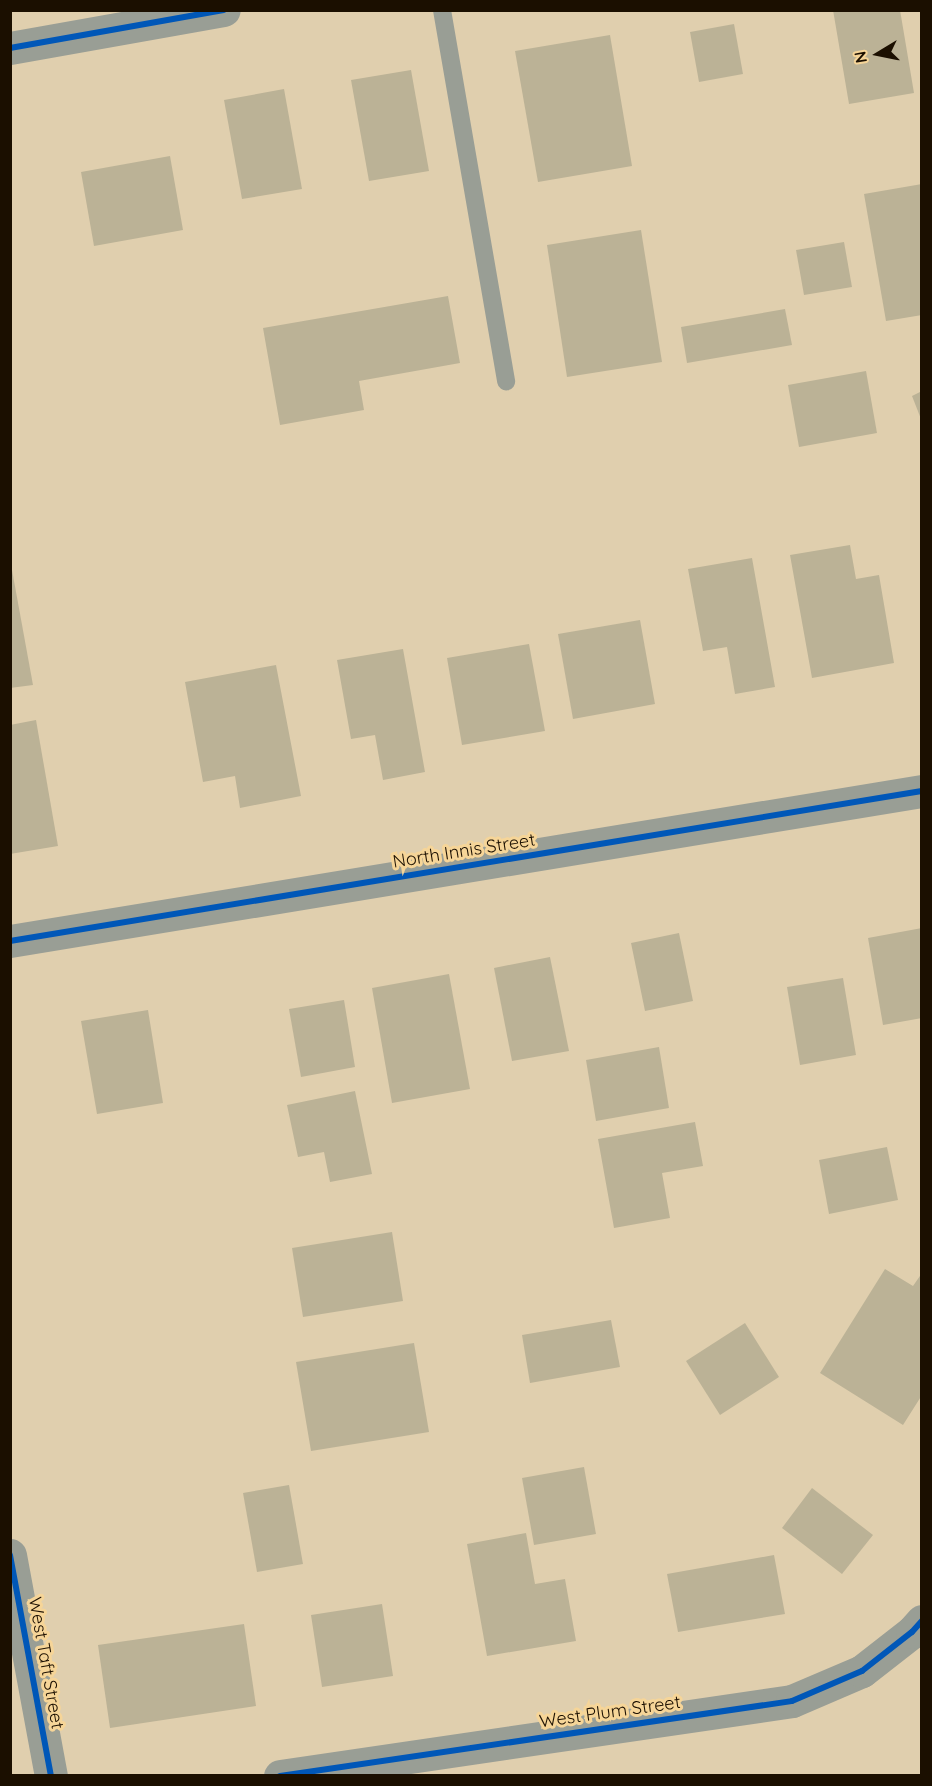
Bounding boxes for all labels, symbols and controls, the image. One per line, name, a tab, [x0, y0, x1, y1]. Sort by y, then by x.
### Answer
north arrow	[848, 24, 908, 84]
text: N	[849, 50, 871, 65]
street label: North Innis Street	[391, 829, 537, 873]
street label: West Taft Street	[24, 1595, 68, 1731]
street label: West Plum Street	[538, 1691, 682, 1733]

